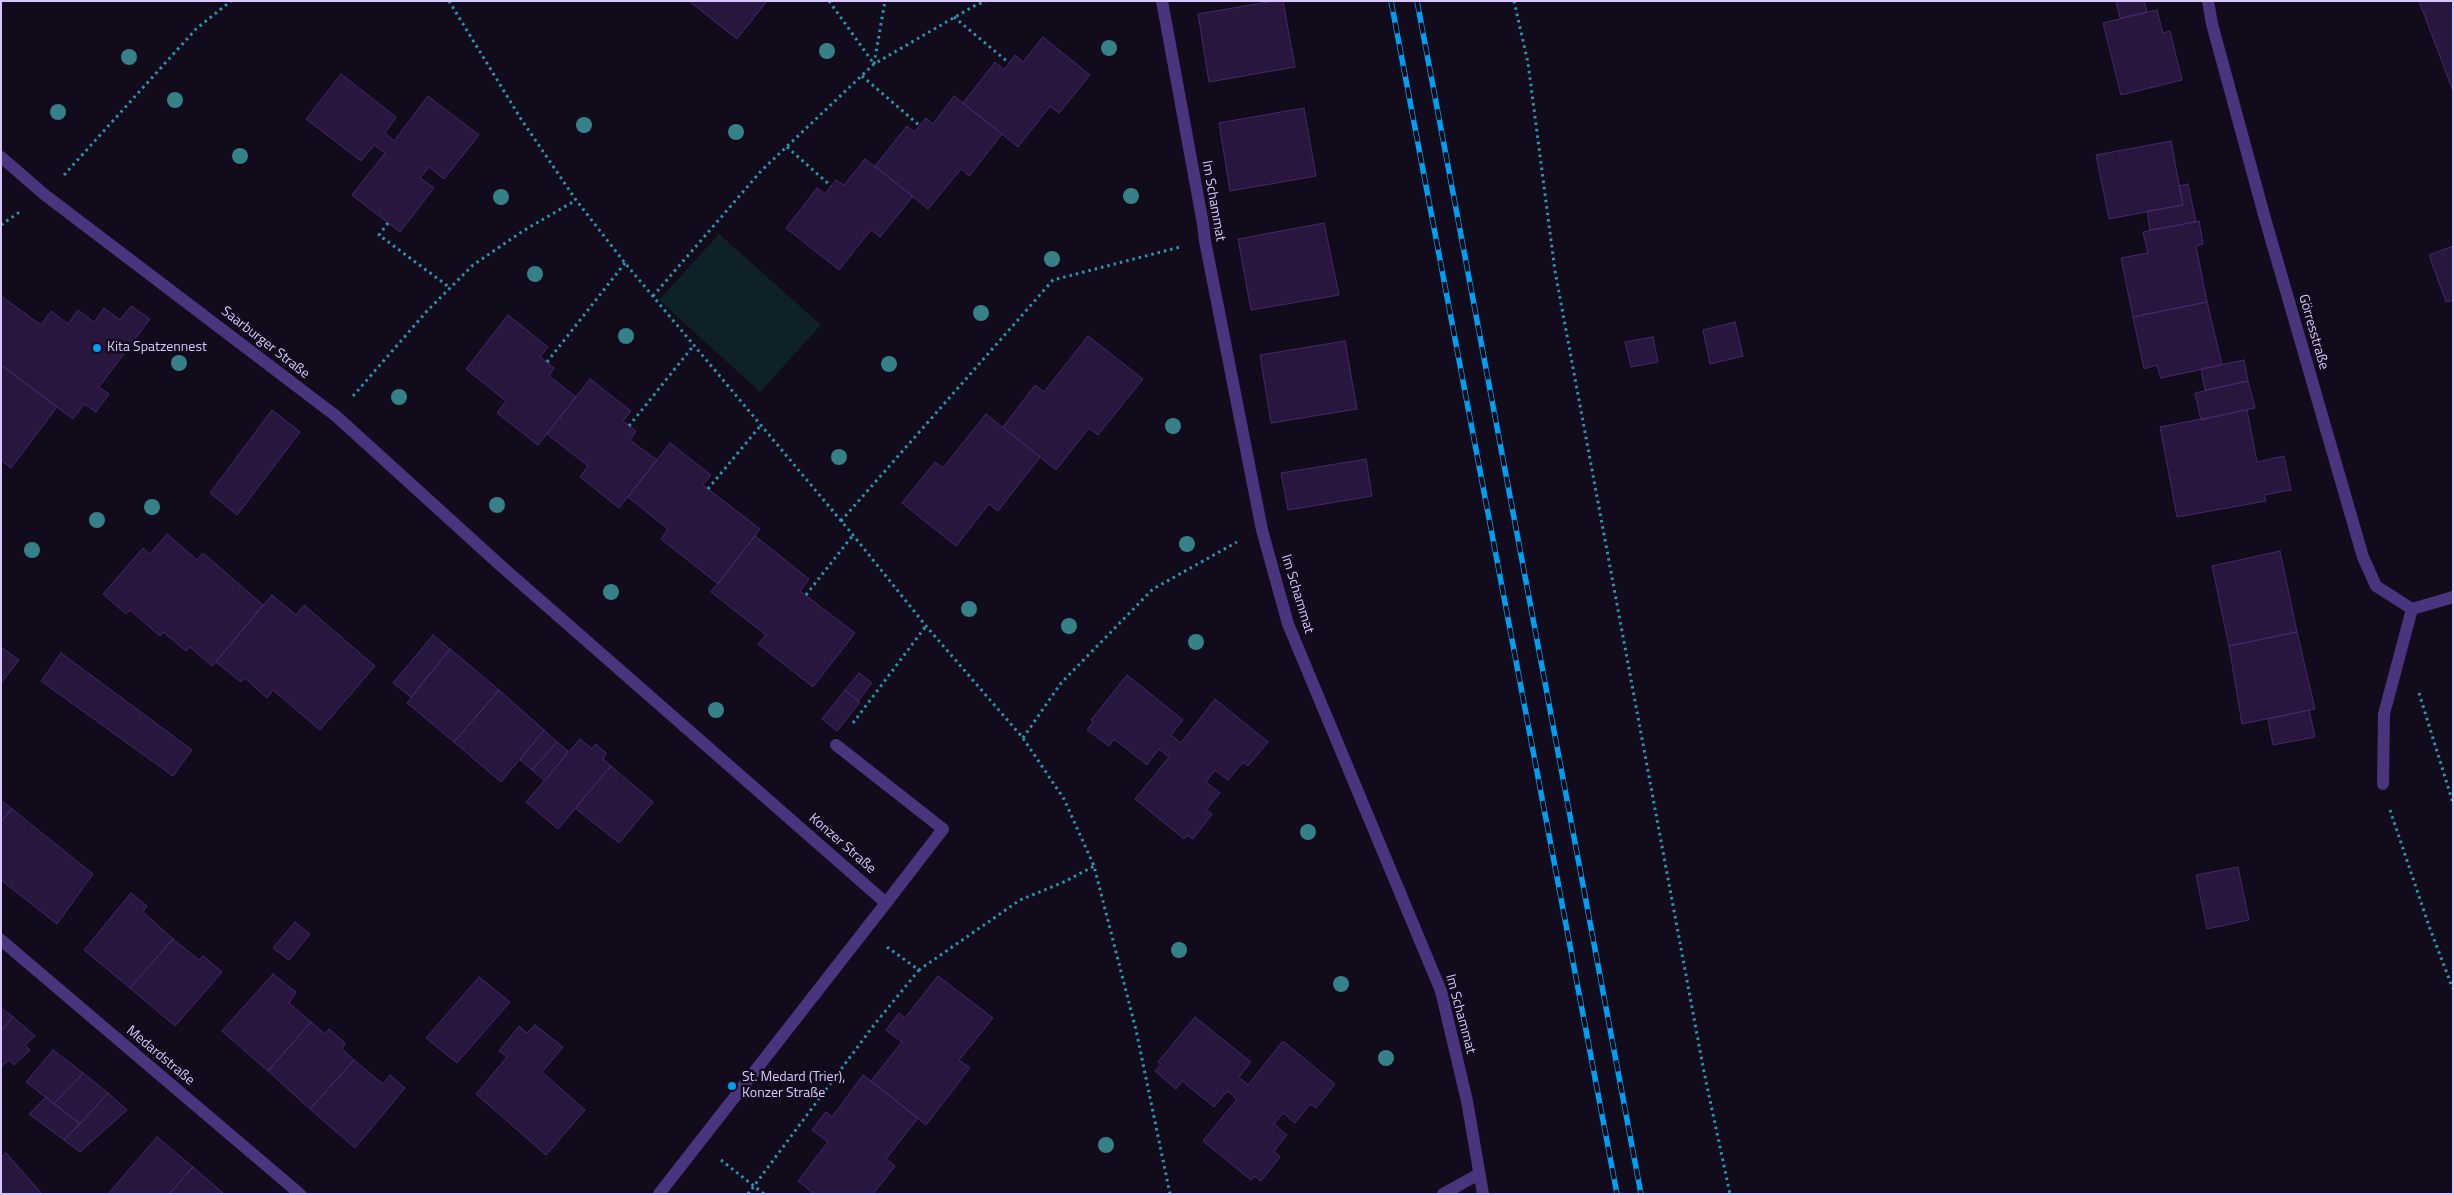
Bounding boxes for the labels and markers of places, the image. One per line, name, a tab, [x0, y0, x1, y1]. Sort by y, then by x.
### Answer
place label: Kita Spatzennest	[107, 340, 207, 356]
marker: Kita Spatzennest	[91, 342, 103, 354]
place label: St. Medard (Trier), Konzer Straße	[742, 1070, 845, 1102]
marker: St. Medard (Trier), Konzer Straße	[726, 1080, 738, 1092]

